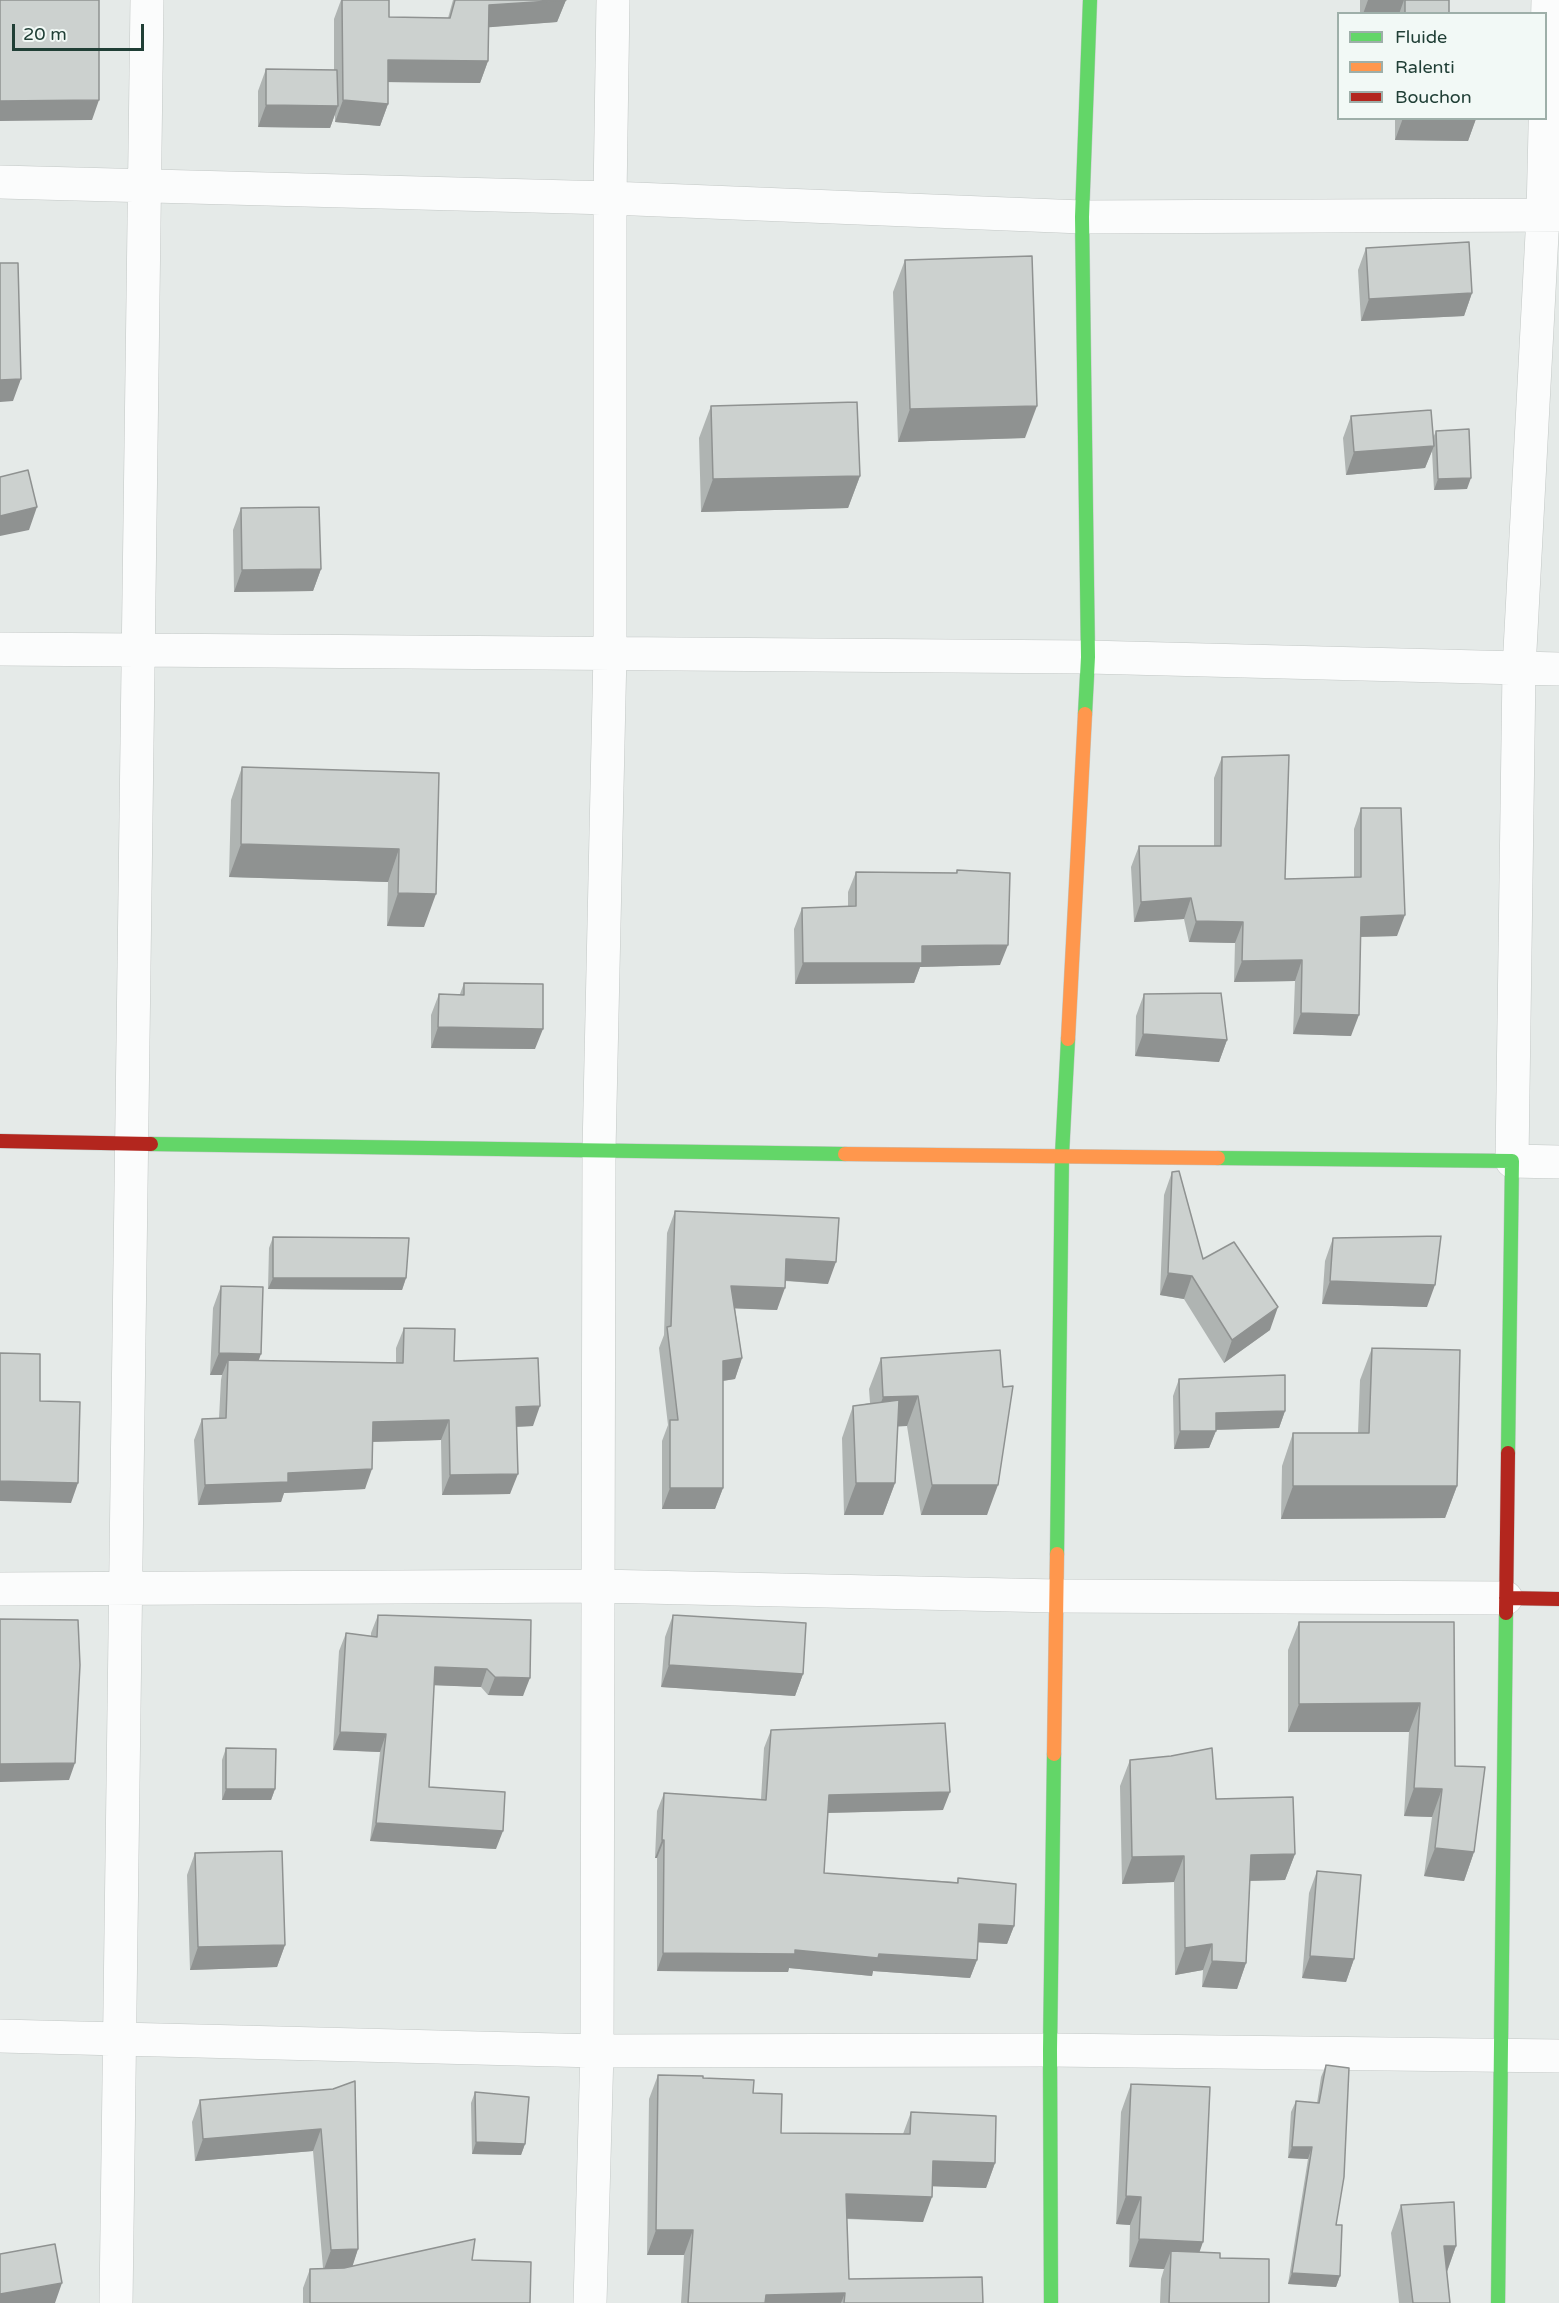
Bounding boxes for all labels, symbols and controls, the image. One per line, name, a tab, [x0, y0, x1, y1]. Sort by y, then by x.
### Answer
scale bar	[15, 12, 147, 50]
legend	[1337, 12, 1547, 120]
text: 20 m	[23, 23, 67, 45]
text: Fluide	[1395, 26, 1447, 48]
text: Ralenti	[1395, 56, 1455, 78]
text: Bouchon	[1395, 86, 1472, 108]

